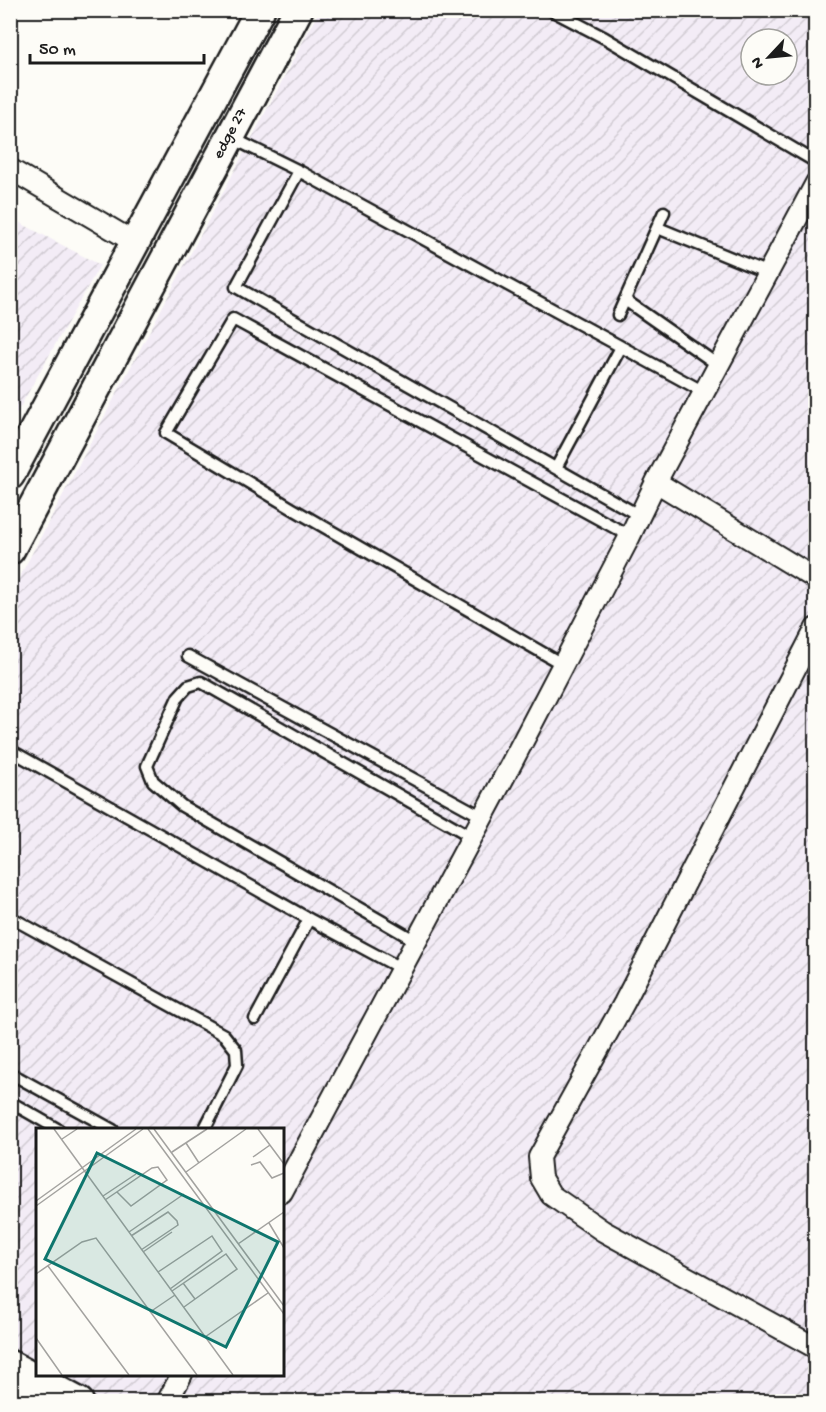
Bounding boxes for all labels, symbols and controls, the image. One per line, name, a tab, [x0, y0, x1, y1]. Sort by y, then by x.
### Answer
scale bar	[30, 27, 204, 65]
north arrow	[739, 27, 799, 87]
text: 50 m	[39, 40, 76, 61]
text: N	[748, 53, 769, 71]
street label: edge 27	[210, 105, 253, 163]
inset map	[36, 1128, 284, 1376]

